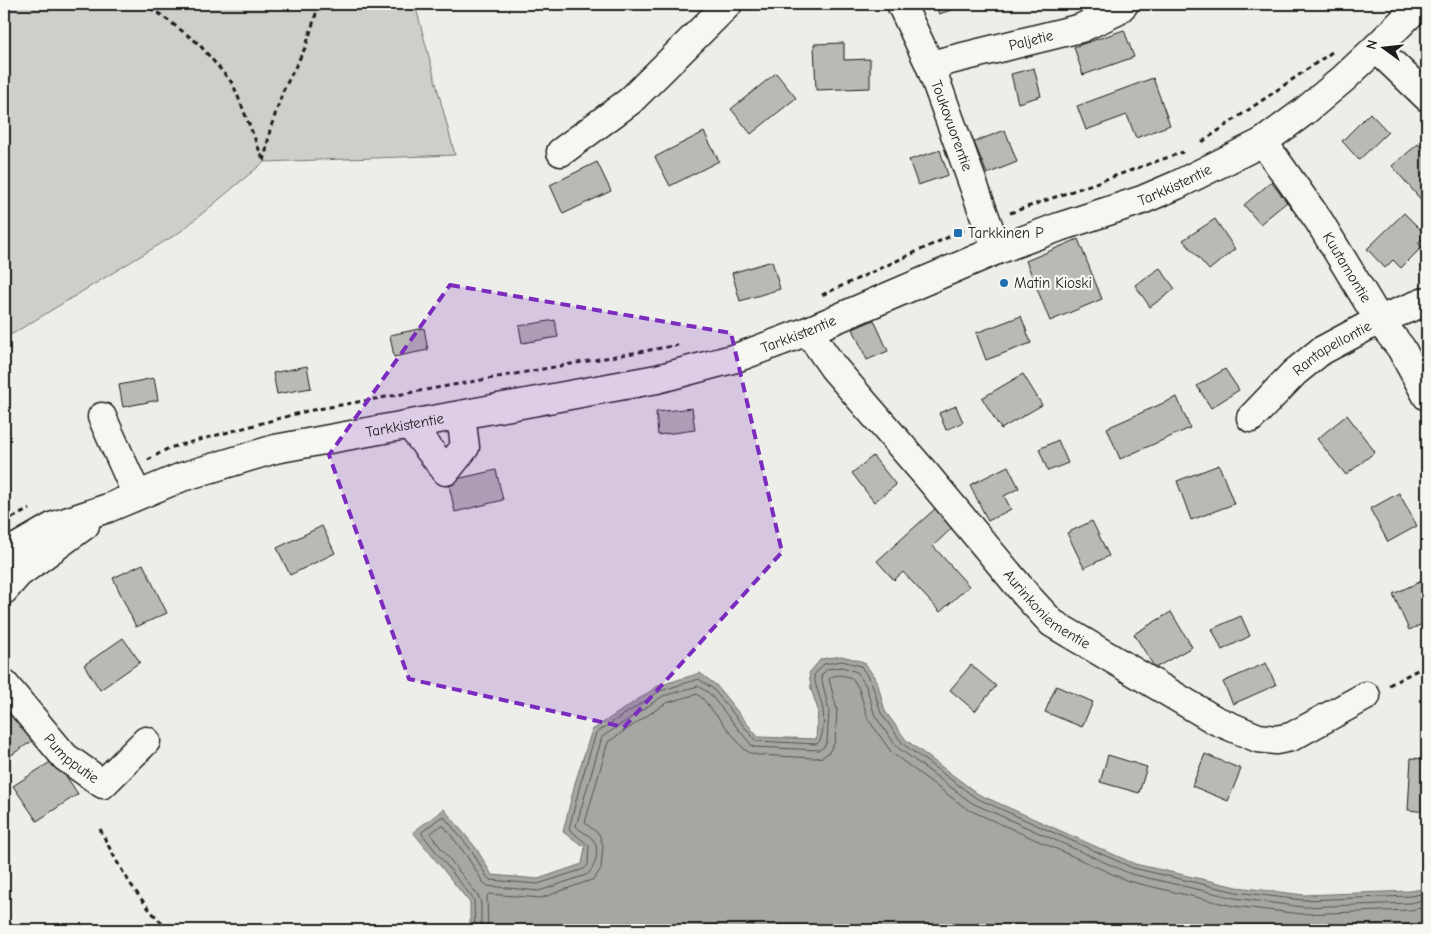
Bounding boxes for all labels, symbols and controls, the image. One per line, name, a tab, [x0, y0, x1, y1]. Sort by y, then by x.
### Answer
north arrow	[1358, 22, 1408, 72]
street label: Paljetie	[1007, 26, 1056, 54]
text: N	[1363, 38, 1381, 51]
street label: Toukovuorentie	[927, 78, 977, 174]
street label: Tarkkistentie	[1136, 160, 1215, 210]
place label: Tarkkinen P	[968, 224, 1044, 242]
marker: Tarkkinen P	[952, 227, 964, 239]
street label: Kuutamontie	[1319, 229, 1376, 306]
place label: Matin Kioski	[1014, 274, 1092, 292]
marker: Matin Kioski	[998, 277, 1010, 289]
street label: Tarkkistentie	[758, 311, 839, 357]
street label: Rantapellontie	[1289, 316, 1375, 379]
street label: Tarkkistentie	[364, 409, 446, 441]
street label: Aurinkoniementie	[1000, 566, 1094, 653]
street label: Pumpputie	[40, 730, 103, 788]

